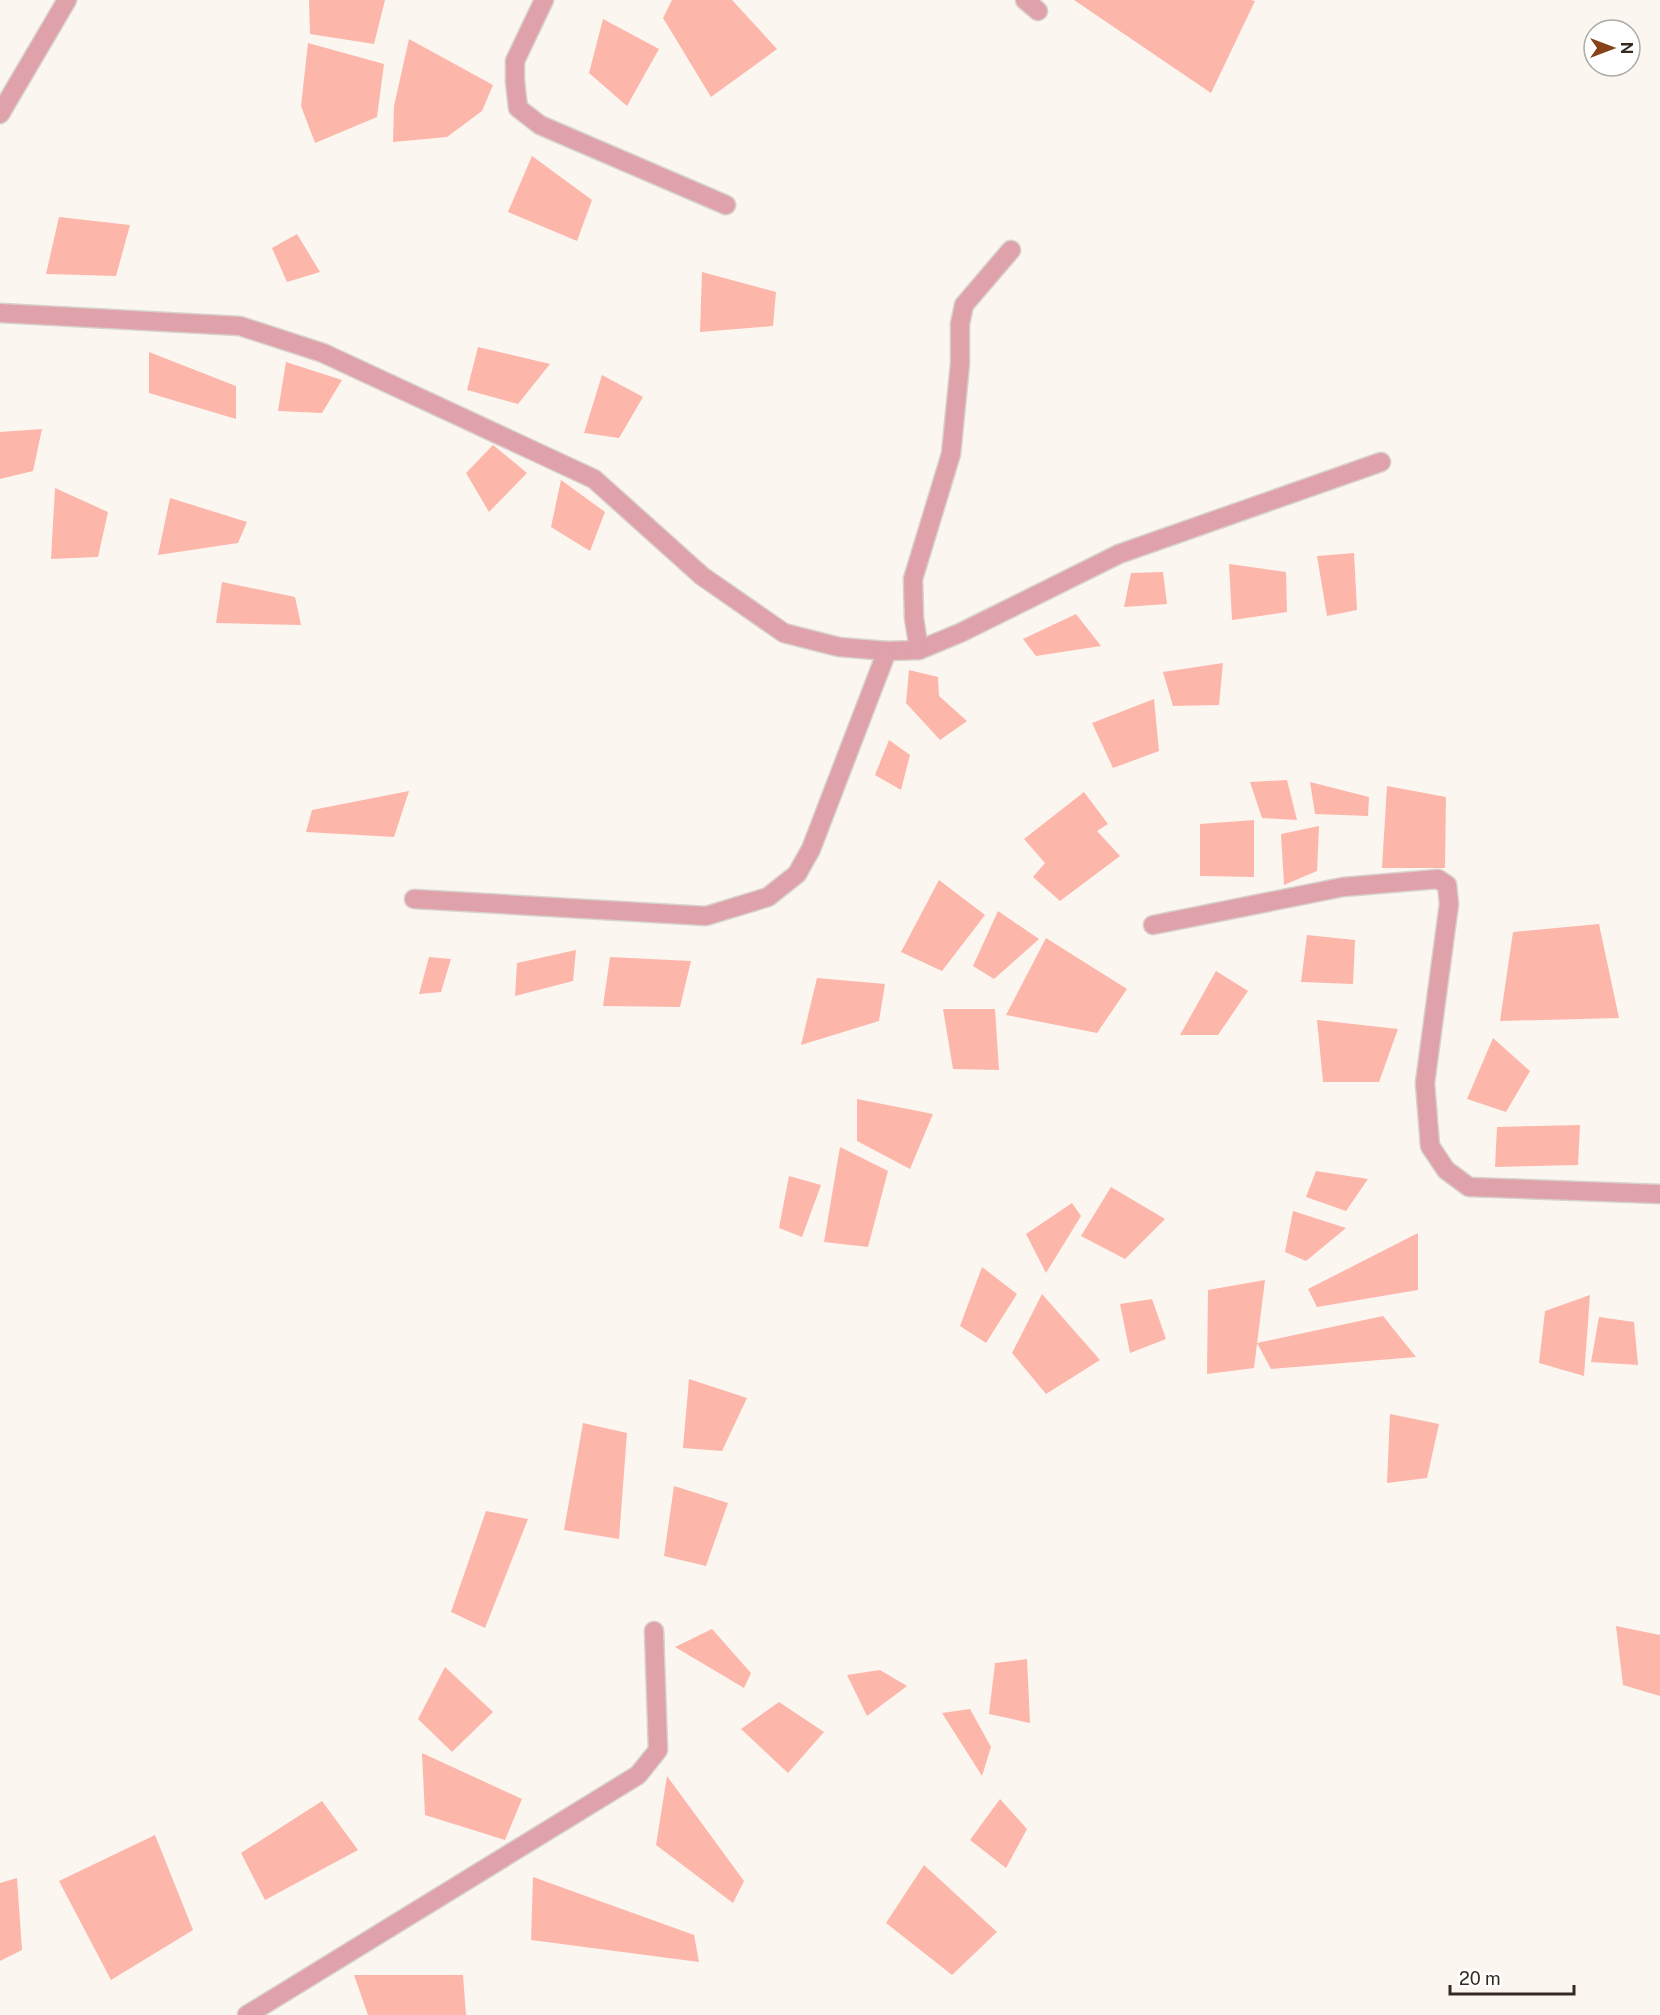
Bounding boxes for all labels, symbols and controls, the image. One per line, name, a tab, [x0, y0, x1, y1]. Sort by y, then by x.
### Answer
north arrow	[1582, 18, 1642, 78]
text: N	[1617, 42, 1636, 54]
scale bar	[1450, 1958, 1574, 1996]
text: 20 m	[1459, 1968, 1501, 1989]

